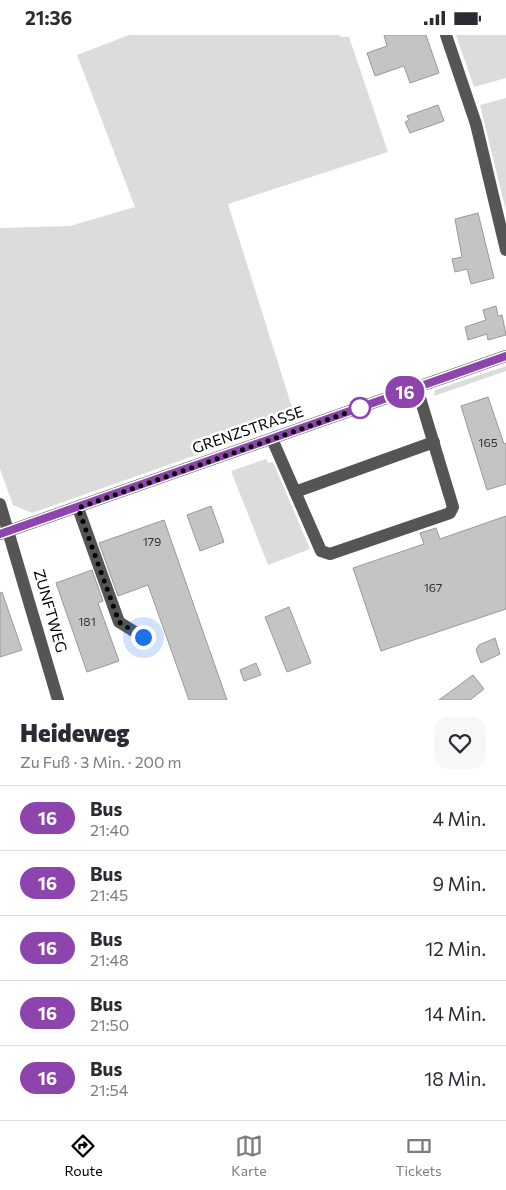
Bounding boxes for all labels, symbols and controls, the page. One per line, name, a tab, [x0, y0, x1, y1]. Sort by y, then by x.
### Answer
text: 21:36	[25, 6, 72, 29]
line badge: 16	[382, 376, 428, 408]
text: 16	[395, 381, 415, 403]
unlabelled marker	[349, 397, 371, 419]
street label: GRENZSTRASSE	[190, 402, 306, 457]
house number: 165	[478, 435, 498, 449]
house number: 179	[143, 534, 161, 548]
street label: ZUNFTWEG	[30, 567, 71, 654]
house number: 167	[424, 580, 442, 594]
house number: 181	[78, 614, 96, 628]
your location	[131, 625, 156, 650]
button: heart	[434, 717, 486, 769]
text: Heideweg	[20, 718, 130, 747]
text: Zu Fuß · 3 Min. · 200 m	[20, 752, 181, 771]
text: Bus	[90, 797, 122, 820]
text: 16	[38, 807, 57, 829]
text: 4 Min.	[433, 807, 486, 830]
text: 21:40	[90, 820, 130, 839]
text: Bus	[90, 862, 122, 885]
text: 16	[38, 872, 57, 894]
text: 9 Min.	[432, 872, 486, 895]
text: 21:45	[90, 885, 128, 904]
text: Bus	[90, 927, 122, 950]
text: 16	[38, 937, 57, 959]
text: 12 Min.	[425, 937, 486, 960]
text: 21:48	[90, 950, 129, 969]
text: Bus	[90, 992, 122, 1015]
text: 16	[38, 1002, 57, 1024]
text: 14 Min.	[424, 1002, 486, 1025]
text: 21:50	[90, 1015, 129, 1034]
text: Bus	[90, 1057, 122, 1080]
text: 16	[38, 1067, 57, 1089]
text: 18 Min.	[424, 1067, 486, 1090]
text: 21:54	[90, 1080, 128, 1099]
tab: Route	[64, 1132, 103, 1179]
tab: Karte	[231, 1132, 267, 1179]
tab: Tickets	[395, 1132, 442, 1179]

